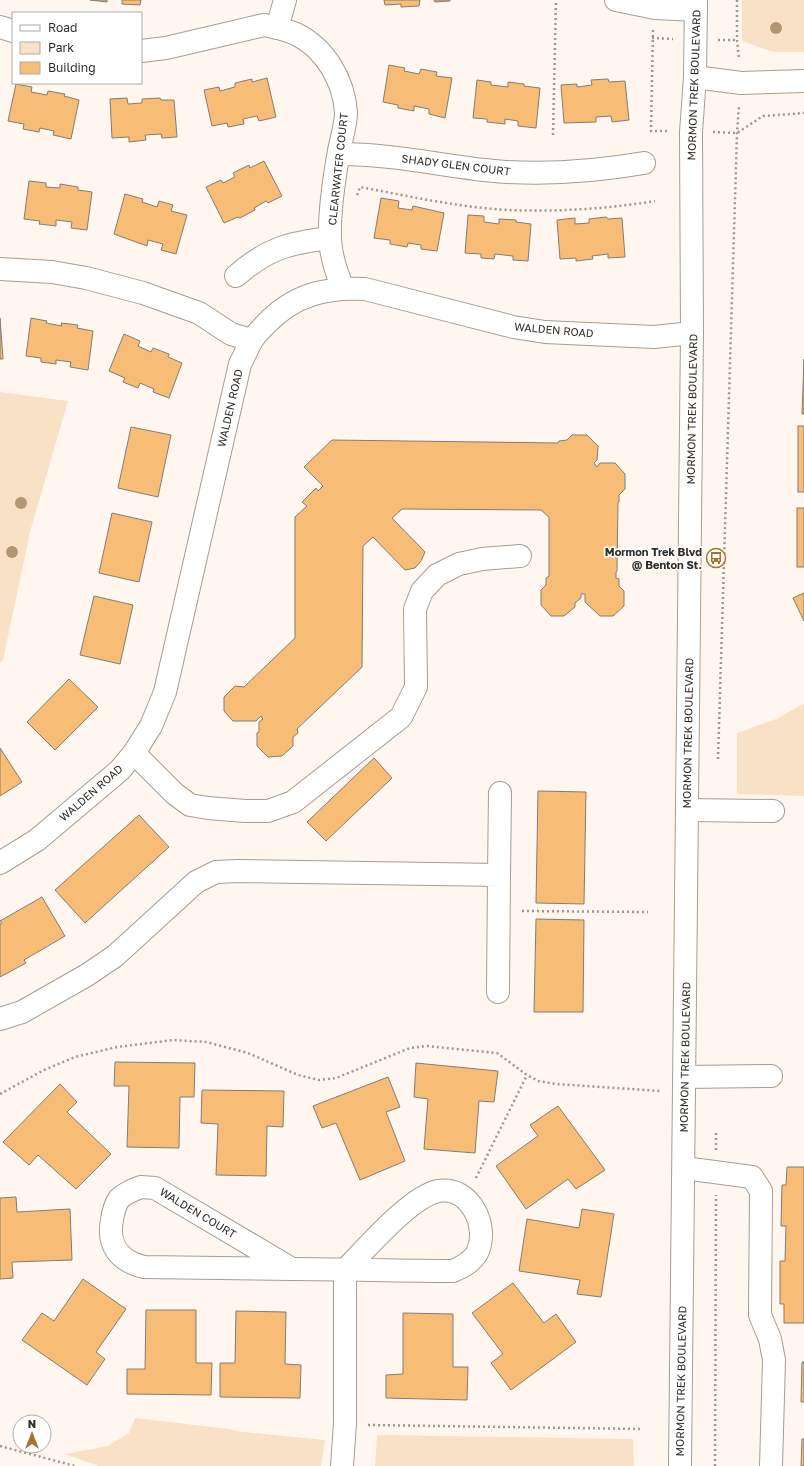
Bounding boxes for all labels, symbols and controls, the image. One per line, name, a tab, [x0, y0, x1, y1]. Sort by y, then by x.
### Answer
street label: MORMON TREK BOULEVARD	[684, 9, 703, 160]
legend	[12, 12, 142, 84]
text: Road	[48, 20, 77, 35]
text: Park	[48, 40, 74, 55]
text: Building	[48, 60, 96, 75]
street label: CLEARWATER COURT	[325, 112, 350, 226]
street label: SHADY GLEN COURT	[401, 151, 511, 178]
street label: WALDEN ROAD	[514, 320, 595, 339]
street label: MORMON TREK BOULEVARD	[684, 333, 699, 484]
street label: WALDEN ROAD	[214, 367, 245, 448]
place label: Mormon Trek Blvd @ Benton St.	[605, 545, 702, 571]
bus stop icon: Mormon Trek Blvd @ Benton St.	[705, 547, 727, 569]
street label: MORMON TREK BOULEVARD	[680, 657, 695, 808]
street label: WALDEN ROAD	[56, 761, 125, 824]
street label: MORMON TREK BOULEVARD	[677, 981, 692, 1132]
street label: WALDEN COURT	[158, 1185, 239, 1241]
street label: MORMON TREK BOULEVARD	[673, 1305, 688, 1456]
north arrow	[12, 1414, 52, 1454]
text: N	[28, 1417, 36, 1430]

